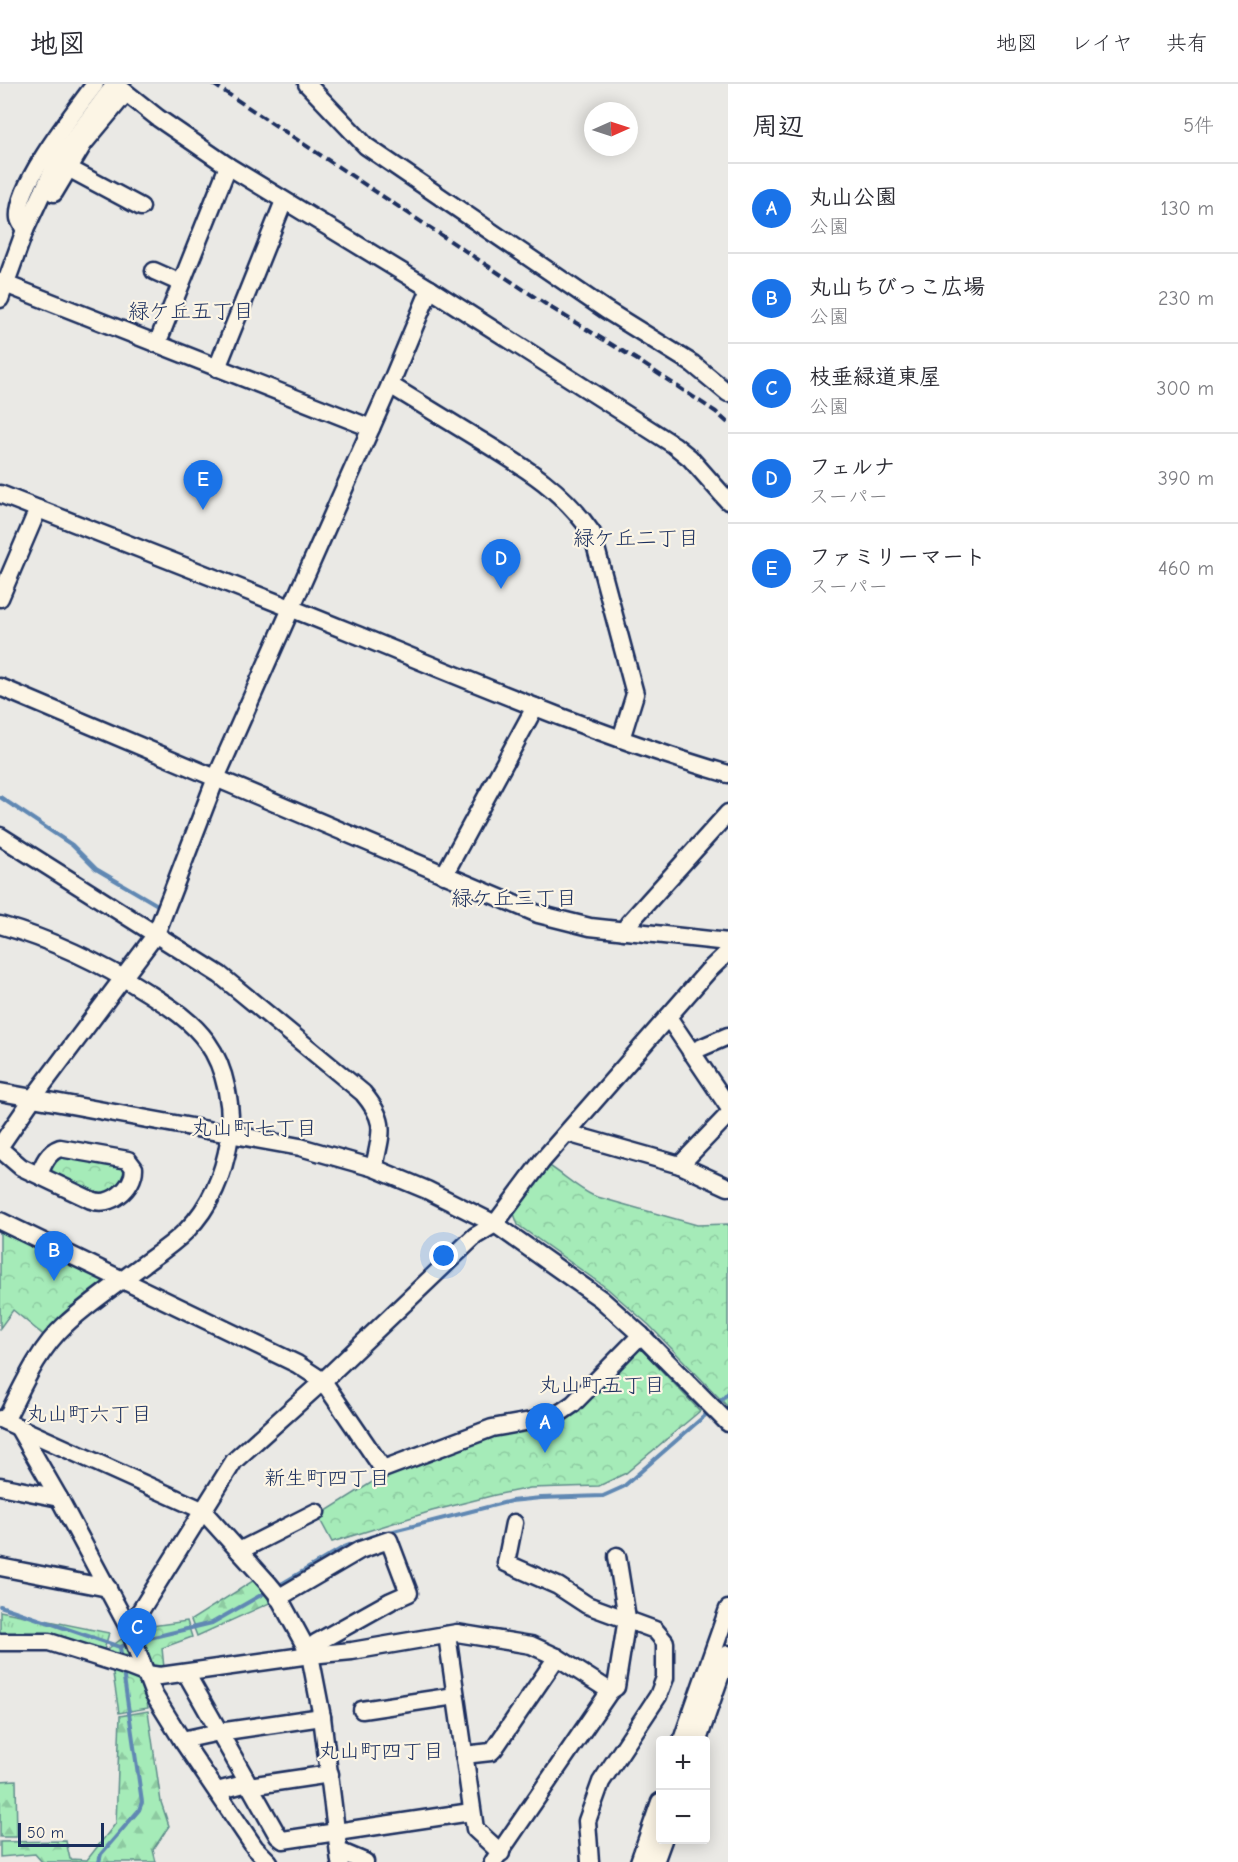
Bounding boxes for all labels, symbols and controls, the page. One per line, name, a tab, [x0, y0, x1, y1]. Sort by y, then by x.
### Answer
text: 地図	[30, 28, 86, 60]
text: 地図	[996, 31, 1038, 55]
text: レイヤ	[1071, 31, 1133, 55]
text: 共有	[1166, 31, 1208, 55]
north arrow	[584, 102, 638, 156]
text: 周辺	[752, 112, 804, 142]
text: 5件	[1183, 114, 1214, 137]
text: 丸山公園	[809, 184, 897, 210]
text: A	[766, 197, 777, 220]
text: 130 m	[1161, 197, 1214, 220]
text: 公園	[809, 215, 849, 238]
text: 丸山ちびっこ広場	[809, 274, 985, 300]
text: B	[765, 287, 778, 310]
text: 230 m	[1158, 287, 1214, 310]
district label: 緑ケ丘五丁目	[128, 299, 254, 323]
text: 公園	[809, 305, 849, 328]
text: 枝垂緑道東屋	[809, 364, 941, 390]
text: C	[765, 377, 778, 400]
text: 300 m	[1156, 377, 1214, 400]
text: 公園	[809, 395, 849, 418]
text: フェルナ	[809, 454, 895, 480]
pin: E	[184, 460, 222, 510]
text: D	[765, 467, 778, 490]
text: 390 m	[1158, 467, 1214, 490]
text: スーパー	[809, 485, 888, 508]
district label: 緑ケ丘二丁目	[573, 526, 699, 550]
pin: D	[482, 540, 520, 589]
text: ファミリーマート	[809, 544, 986, 570]
text: E	[766, 557, 777, 580]
text: 460 m	[1158, 557, 1214, 580]
text: スーパー	[809, 575, 888, 598]
district label: 緑ケ丘三丁目	[451, 886, 577, 910]
district label: 丸山町七丁目	[191, 1116, 317, 1140]
pin: B	[34, 1232, 74, 1281]
your location	[429, 1241, 458, 1270]
district label: 丸山町五丁目	[539, 1373, 665, 1397]
district label: 丸山町六丁目	[26, 1402, 152, 1426]
pin: A	[526, 1404, 564, 1453]
district label: 新生町四丁目	[264, 1466, 390, 1490]
pin: C	[118, 1608, 156, 1658]
map controls	[656, 1736, 710, 1844]
button: +	[656, 1736, 710, 1790]
district label: 丸山町四丁目	[318, 1739, 444, 1763]
button: −	[656, 1790, 710, 1844]
scale bar	[18, 1820, 104, 1848]
text: 50 m	[27, 1824, 64, 1842]

